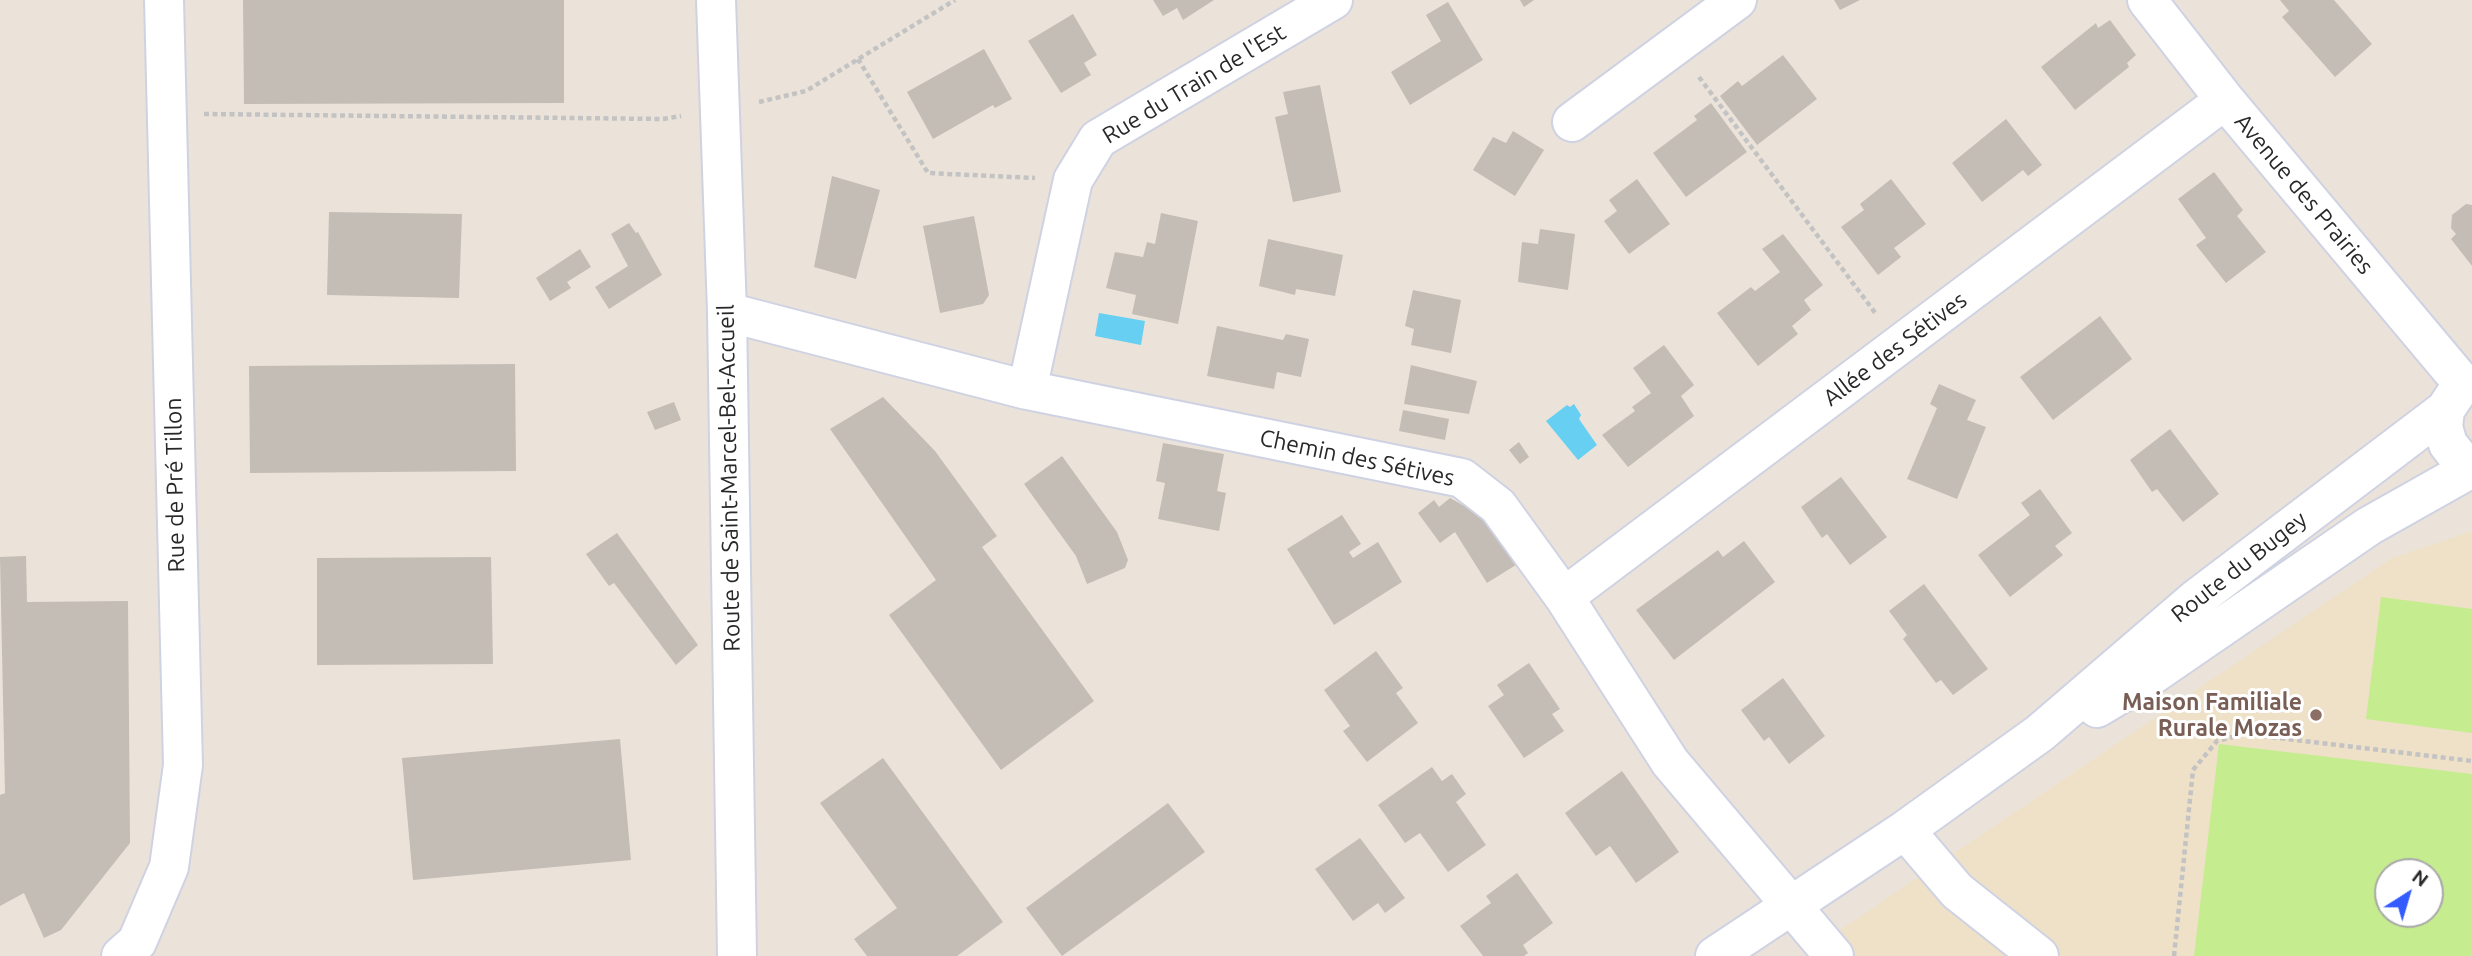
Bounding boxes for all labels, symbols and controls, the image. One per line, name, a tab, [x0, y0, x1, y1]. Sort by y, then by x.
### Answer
street label: Rue du Train de l'Est	[1097, 18, 1291, 150]
street label: Avenue des Prairies	[2229, 108, 2379, 280]
street label: Allée des Sétives	[1818, 286, 1972, 412]
street label: Route de Saint-Marcel-Bel-Accueil	[712, 304, 746, 652]
street label: Rue de Pré Tillon	[160, 397, 190, 573]
street label: Chemin des Sétives	[1257, 424, 1457, 492]
street label: Route du Bugey	[2166, 506, 2312, 628]
place label: Maison Familiale Rurale Mozas	[2122, 688, 2302, 742]
marker: Maison Familiale Rurale Mozas	[2308, 707, 2324, 723]
north arrow	[2374, 858, 2444, 928]
text: N	[2408, 865, 2433, 891]

